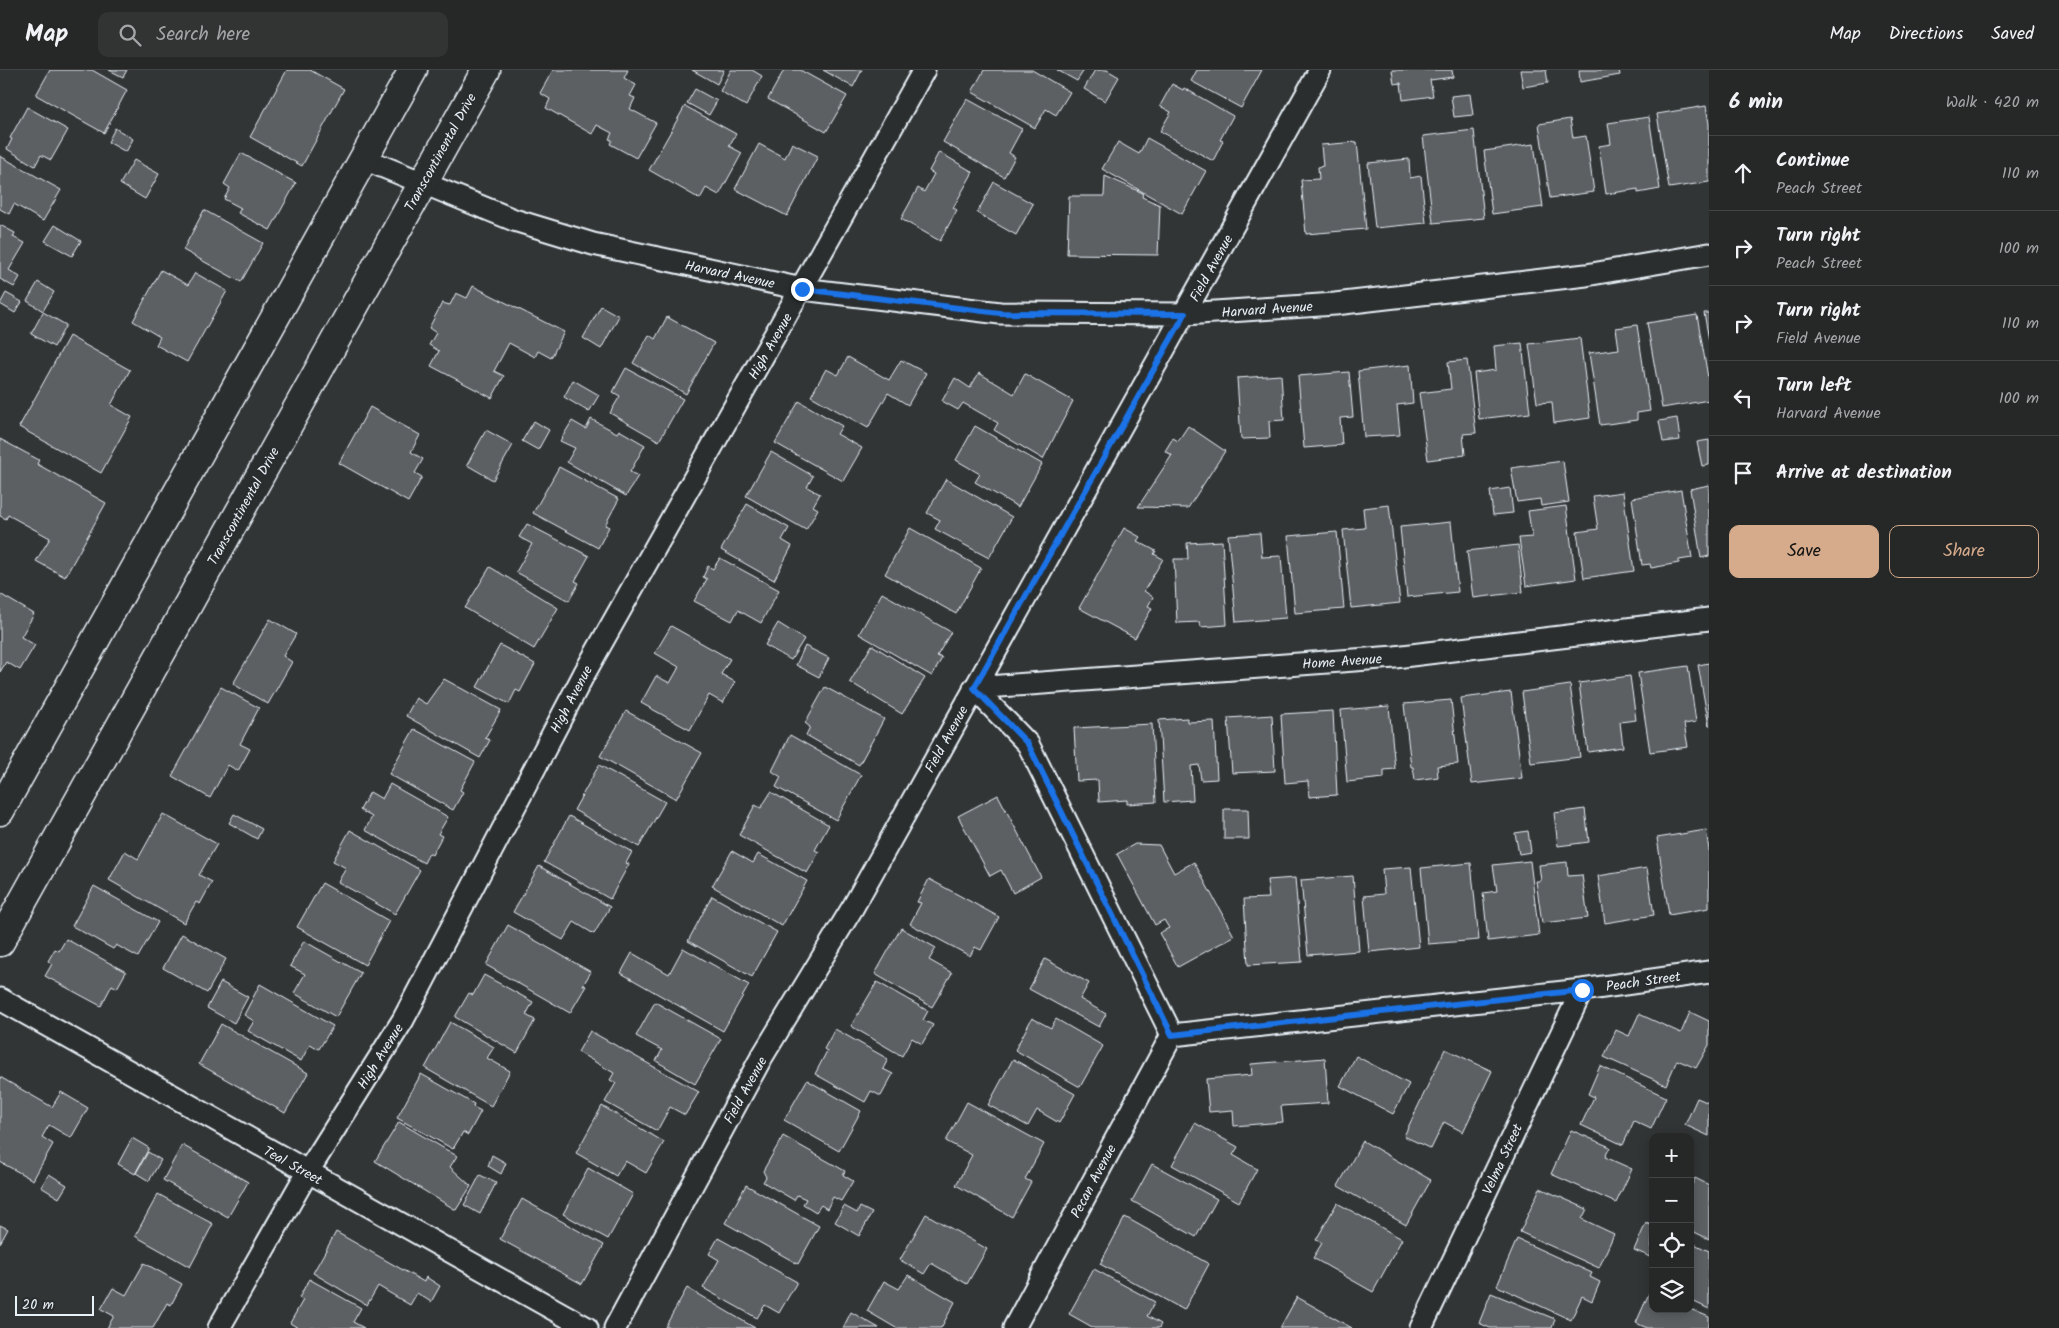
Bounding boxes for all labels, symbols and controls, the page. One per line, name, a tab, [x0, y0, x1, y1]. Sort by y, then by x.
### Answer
search box	[98, 12, 448, 57]
text: Map	[25, 15, 68, 54]
text: Search here	[156, 20, 250, 50]
text: Map	[1829, 20, 1861, 49]
text: Directions	[1889, 20, 1963, 49]
text: Saved	[1991, 20, 2034, 49]
icon: search	[116, 21, 144, 49]
text: 6 min	[1729, 86, 1783, 119]
street label: Transcontinental Drive	[399, 89, 483, 216]
text: Walk · 420 m	[1946, 90, 2039, 115]
text: Continue	[1776, 146, 1849, 176]
icon: ahead	[1729, 159, 1757, 187]
text: 110 m	[2002, 161, 2039, 186]
text: Peach Street	[1776, 176, 1862, 201]
text: Turn right	[1776, 221, 1861, 251]
street label: Field Avenue	[1184, 230, 1240, 306]
icon: right	[1729, 234, 1757, 262]
text: 100 m	[1999, 236, 2039, 261]
text: Peach Street	[1776, 251, 1862, 276]
street label: Harvard Avenue	[683, 255, 778, 295]
route end	[791, 278, 814, 301]
street label: Harvard Avenue	[1221, 296, 1314, 324]
text: Turn right	[1776, 296, 1861, 326]
street label: High Avenue	[743, 308, 799, 384]
icon: right	[1729, 309, 1757, 337]
text: 110 m	[2002, 311, 2039, 336]
text: Field Avenue	[1776, 326, 1861, 351]
text: Turn left	[1776, 371, 1851, 401]
icon: left	[1729, 384, 1757, 412]
text: 100 m	[1999, 386, 2039, 411]
text: Harvard Avenue	[1776, 401, 1881, 426]
street label: Transcontinental Drive	[202, 443, 286, 570]
text: Arrive at destination	[1776, 458, 1952, 488]
icon: arrive	[1729, 459, 1757, 487]
button: Save	[1729, 525, 1879, 578]
button: Share	[1889, 525, 2039, 578]
street label: Home Avenue	[1301, 648, 1383, 676]
street label: High Avenue	[545, 661, 599, 737]
street label: Field Avenue	[919, 701, 975, 777]
street label: Peach Street	[1604, 966, 1683, 998]
route start	[1571, 979, 1594, 1002]
street label: High Avenue	[352, 1019, 410, 1094]
street label: Field Avenue	[718, 1052, 774, 1128]
street label: Velma Street	[1477, 1120, 1529, 1199]
map controls	[1649, 1133, 1694, 1313]
button: +	[1649, 1133, 1694, 1178]
street label: Pecan Avenue	[1065, 1140, 1123, 1222]
street label: Teal Street	[259, 1141, 327, 1192]
button: −	[1649, 1178, 1694, 1223]
button: locate	[1649, 1223, 1694, 1268]
button: layers	[1649, 1268, 1694, 1313]
scale bar	[15, 1293, 94, 1316]
text: 20 m	[22, 1294, 54, 1316]

